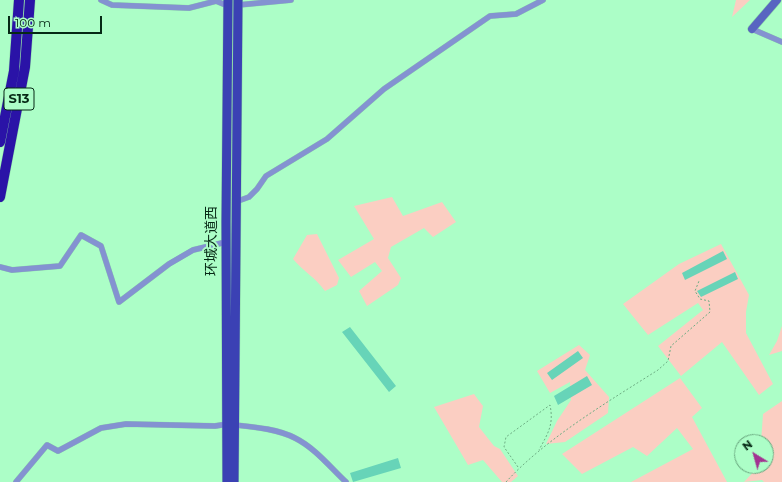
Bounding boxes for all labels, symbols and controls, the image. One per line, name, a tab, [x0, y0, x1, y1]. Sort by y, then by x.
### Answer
scale bar	[10, 8, 104, 34]
text: 100 m	[15, 15, 51, 30]
road number: S13	[4, 88, 34, 110]
street label: 环城大道西	[204, 206, 220, 276]
north arrow	[734, 434, 774, 474]
text: N	[740, 437, 755, 453]

